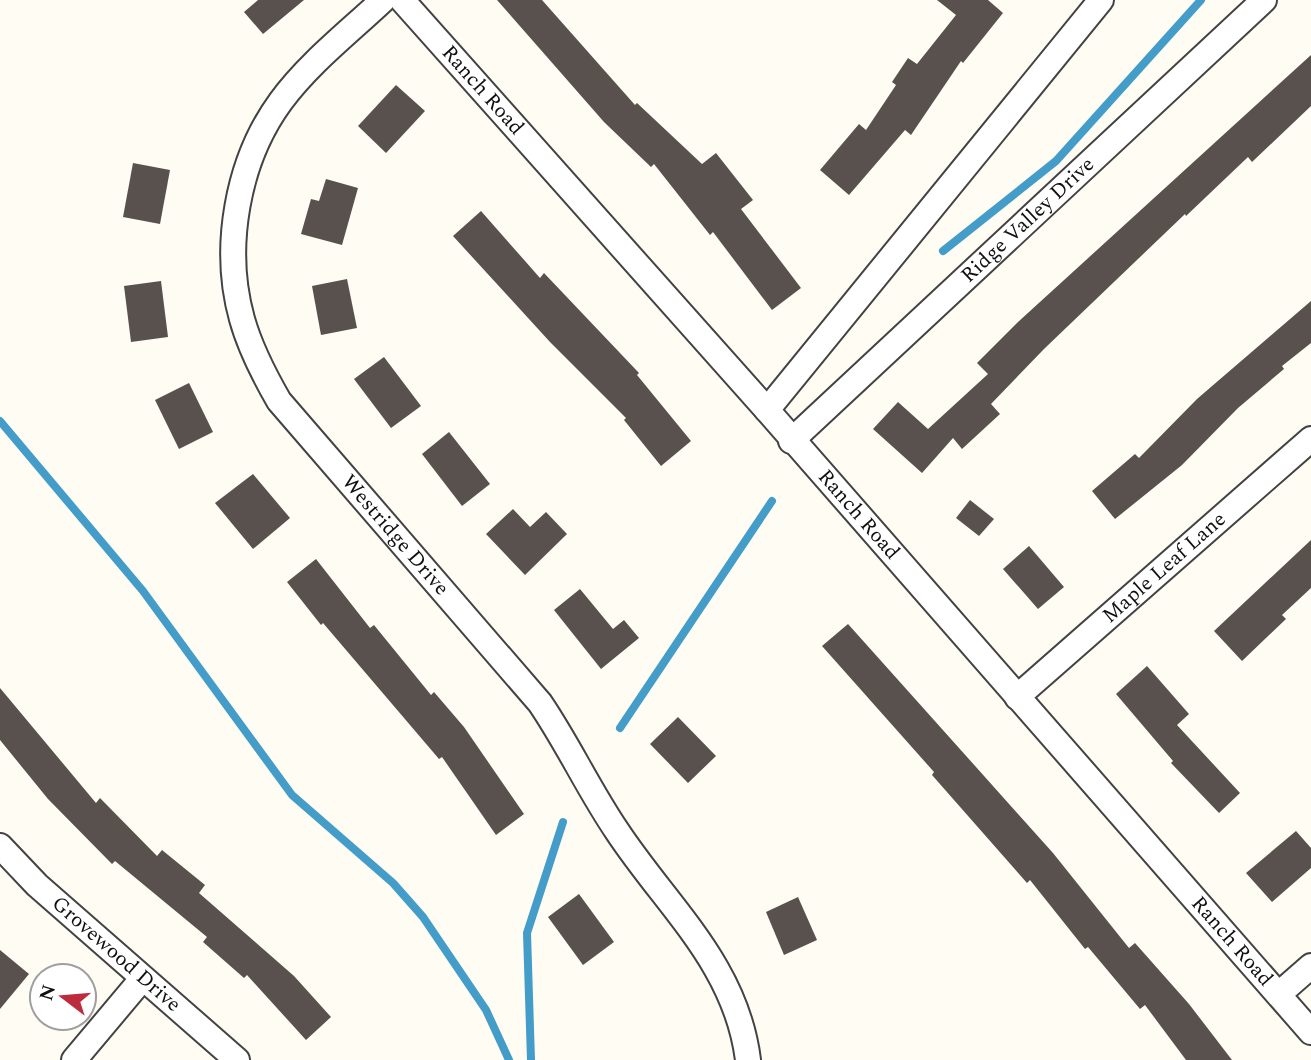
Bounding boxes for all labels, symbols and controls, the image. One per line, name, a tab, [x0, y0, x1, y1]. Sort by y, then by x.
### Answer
street label: Ranch Road	[433, 38, 531, 143]
street label: Ridge Valley Drive	[954, 149, 1102, 291]
street label: Ranch Road	[810, 462, 907, 567]
street label: Westridge Drive	[333, 467, 457, 603]
street label: Maple Leaf Lane	[1095, 504, 1233, 631]
street label: Grovewood Drive	[44, 888, 188, 1020]
street label: Ranch Road	[1183, 889, 1281, 994]
north arrow	[28, 962, 98, 1032]
text: N	[32, 981, 64, 1004]

